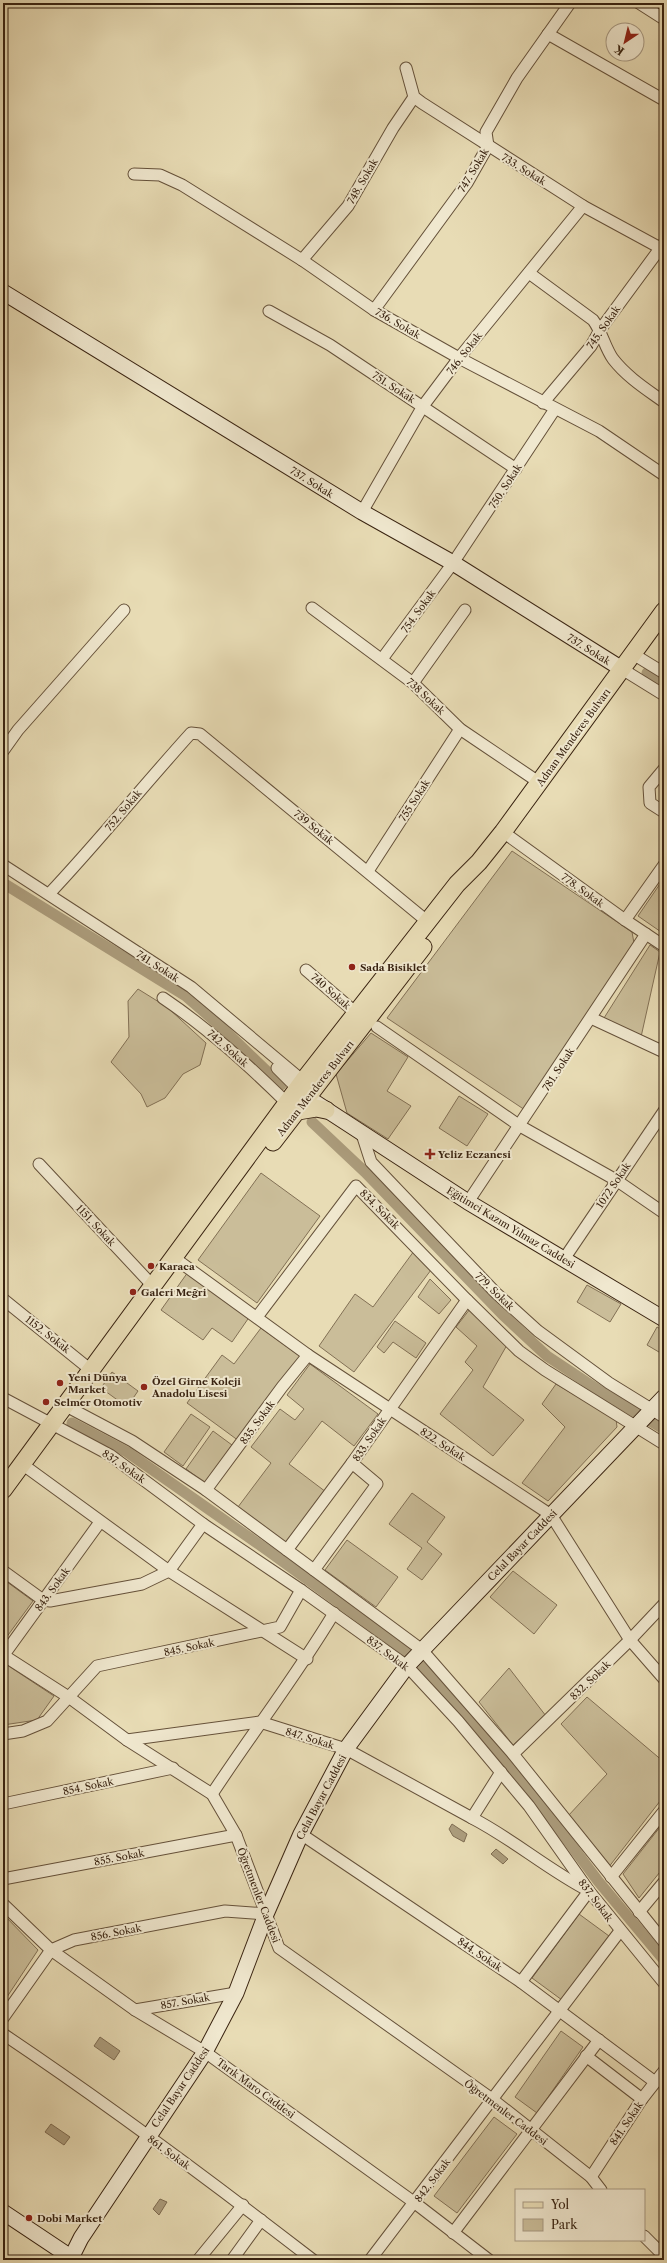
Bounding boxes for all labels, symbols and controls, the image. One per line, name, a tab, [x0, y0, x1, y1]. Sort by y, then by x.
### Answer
north arrow	[605, 22, 645, 62]
text: K	[611, 41, 627, 58]
street label: 747. Sokak	[455, 145, 492, 195]
street label: 733. Sokak	[499, 151, 549, 189]
street label: 748. Sokak	[344, 155, 381, 206]
street label: 745. Sokak	[584, 302, 624, 351]
street label: 736. Sokak	[373, 305, 424, 342]
street label: 746. Sokak	[444, 329, 486, 377]
street label: 751. Sokak	[370, 369, 419, 407]
street label: 750. Sokak	[486, 461, 525, 511]
street label: 737. Sokak	[288, 464, 337, 502]
street label: 754. Sokak	[398, 586, 439, 635]
street label: 737. Sokak	[565, 631, 614, 669]
street label: 738 Sokak	[404, 675, 448, 718]
street label: Adnan Menderes Bulvarı	[533, 686, 613, 790]
street label: 755 Sokak	[396, 776, 433, 824]
street label: 752. Sokak	[102, 786, 145, 834]
street label: 739 Sokak	[291, 807, 337, 848]
street label: 778. Sokak	[559, 871, 608, 911]
street label: 741. Sokak	[134, 948, 183, 986]
place label: Sada Bisiklet	[360, 961, 426, 974]
marker: Sada Bisiklet	[347, 962, 357, 972]
street label: 740 Sokak	[308, 971, 354, 1013]
street label: 742. Sokak	[204, 1027, 252, 1071]
street label: Adnan Menderes Bulvarı	[273, 1038, 357, 1139]
street label: 781. Sokak	[540, 1044, 578, 1093]
place label: Yeliz Eczanesi	[437, 1148, 511, 1161]
marker: Yeliz Eczanesi	[425, 1149, 435, 1159]
street label: 1072 Sokak	[593, 1159, 634, 1211]
street label: Eğitimci Kazım Yılmaz Caddesi	[444, 1184, 577, 1271]
street label: 834. Sokak	[357, 1187, 403, 1233]
street label: 1151. Sokak	[73, 1202, 119, 1250]
place label: Karaca	[159, 1260, 195, 1273]
marker: Karaca	[146, 1261, 156, 1271]
street label: 779. Sokak	[472, 1270, 518, 1314]
place label: Galeri Meğri	[141, 1286, 207, 1299]
marker: Galeri Meğri	[128, 1287, 138, 1297]
street label: 1152. Sokak	[23, 1313, 74, 1357]
place label: Yeni Dünya Market	[67, 1371, 127, 1396]
place label: Özel Girne Koleji Anadolu Lisesi	[151, 1375, 241, 1400]
marker: Yeni Dünya Market	[55, 1378, 65, 1388]
marker: Özel Girne Koleji Anadolu Lisesi	[139, 1382, 149, 1392]
place label: Selmer Otomotiv	[54, 1396, 143, 1409]
marker: Selmer Otomotiv	[41, 1397, 51, 1407]
street label: 835. Sokak	[237, 1397, 278, 1447]
street label: 833. Sokak	[350, 1414, 390, 1464]
street label: 822. Sokak	[418, 1425, 469, 1465]
street label: 837. Sokak	[100, 1447, 149, 1487]
street label: Celal Bayar Caddesi	[485, 1507, 560, 1584]
street label: 843. Sokak	[32, 1564, 73, 1614]
street label: 837. Sokak	[364, 1633, 412, 1674]
street label: 845. Sokak	[163, 1636, 217, 1659]
street label: 832. Sokak	[567, 1657, 614, 1703]
street label: 847. Sokak	[284, 1725, 337, 1752]
street label: Celal Bayar Caddesi	[293, 1752, 349, 1842]
street label: 854. Sokak	[62, 1775, 116, 1798]
street label: 855. Sokak	[93, 1846, 146, 1869]
street label: Öğretmenler Caddesi	[234, 1846, 283, 1945]
street label: 837. Sokak	[575, 1876, 617, 1925]
street label: 856. Sokak	[90, 1921, 144, 1944]
street label: 844. Sokak	[455, 1935, 506, 1975]
street label: 857. Sokak	[159, 1991, 212, 2012]
street label: Celal Bayar Caddesi	[149, 2044, 212, 2130]
street label: Tarık Maro Caddesi	[214, 2056, 297, 2121]
street label: Öğretmenler Caddesi	[461, 2077, 550, 2148]
street label: 841. Sokak	[607, 2098, 646, 2148]
street label: 861. Sokak	[145, 2132, 194, 2173]
street label: 842. Sokak	[412, 2155, 454, 2205]
legend	[515, 2189, 645, 2241]
text: Yol	[550, 2197, 569, 2212]
place label: Dobi Market	[37, 2212, 102, 2225]
marker: Dobi Market	[24, 2213, 34, 2223]
text: Park	[551, 2217, 578, 2232]

